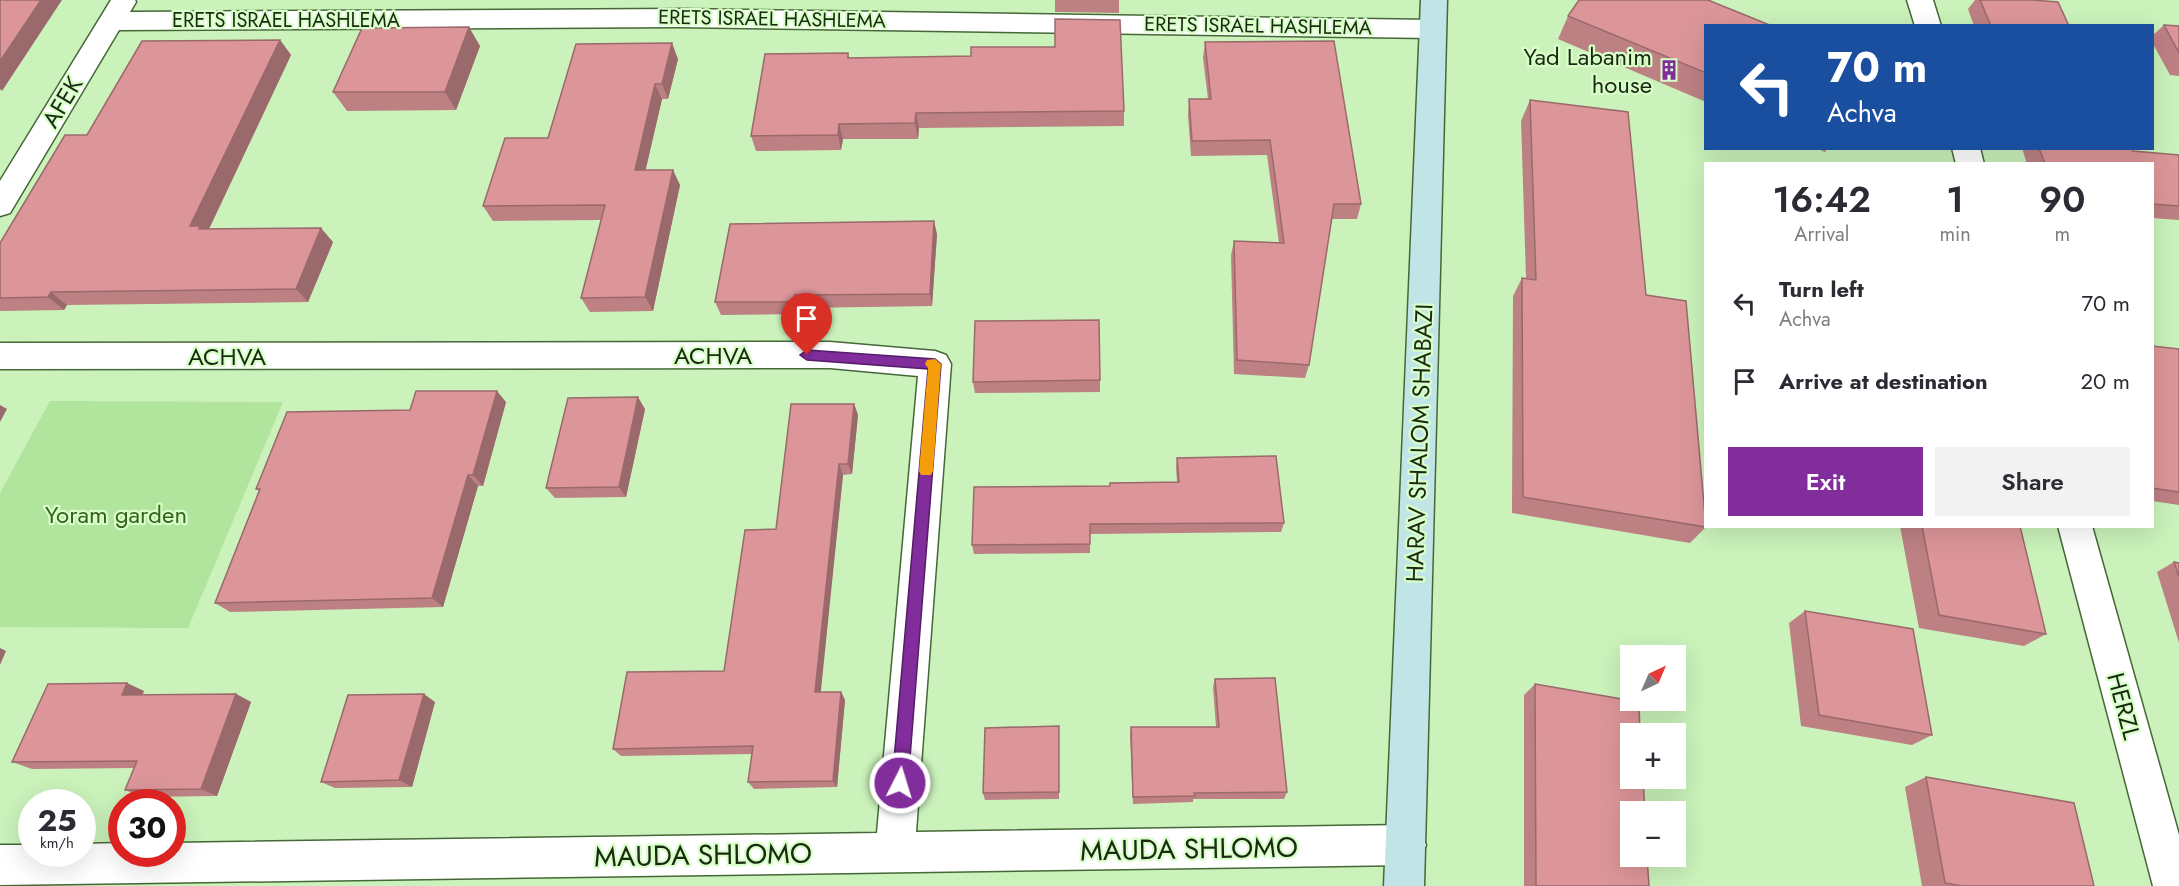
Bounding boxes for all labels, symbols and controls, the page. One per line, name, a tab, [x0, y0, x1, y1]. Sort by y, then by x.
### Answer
street label: ERETS ISRAEL HASHLEMA	[658, 3, 887, 36]
street label: ERETS ISRAEL HASHLEMA	[172, 6, 401, 35]
street label: ERETS ISRAEL HASHLEMA	[1144, 10, 1373, 43]
text: 70 m	[1827, 37, 1927, 98]
place label: Yad Labanim house	[1523, 39, 1652, 102]
icon: left	[1728, 48, 1806, 126]
building icon: Yad Labanim house	[1657, 58, 1681, 82]
street label: AFEK	[33, 69, 91, 134]
text: Achva	[1827, 93, 1897, 132]
text: 16:42	[1772, 173, 1871, 225]
text: 1	[1946, 173, 1964, 225]
text: 90	[2039, 173, 2086, 225]
text: Arrival	[1794, 220, 1849, 249]
text: min	[1940, 220, 1971, 249]
text: m	[2055, 220, 2070, 249]
text: Turn left	[1779, 273, 1864, 305]
icon: left	[1728, 287, 1761, 320]
text: 70 m	[2081, 287, 2130, 319]
pin	[781, 293, 832, 355]
icon: arrive	[790, 302, 823, 335]
street label: HARAV SHALOM SHABAZI	[1397, 303, 1441, 583]
text: Achva	[1779, 305, 1831, 334]
street label: ACHVA	[674, 338, 752, 373]
street label: ACHVA	[188, 339, 266, 374]
icon: arrive	[1728, 365, 1761, 398]
text: Arrive at destination	[1779, 365, 1988, 397]
text: 20 m	[2081, 365, 2130, 397]
button: Exit	[1728, 447, 1923, 516]
button: Share	[1935, 447, 2130, 516]
park label: Yoram garden	[45, 497, 187, 532]
north arrow	[1620, 645, 1686, 711]
map controls	[1620, 645, 1686, 867]
street label: HERZL	[2098, 669, 2150, 743]
button: +	[1620, 723, 1686, 789]
position arrow	[868, 751, 932, 815]
speed limit sign: 30	[108, 789, 186, 867]
text: 25	[37, 799, 77, 842]
button: −	[1620, 801, 1686, 867]
street label: MAUDA SHLOMO	[1080, 827, 1298, 871]
text: km/h	[40, 832, 74, 854]
street label: MAUDA SHLOMO	[594, 833, 812, 877]

